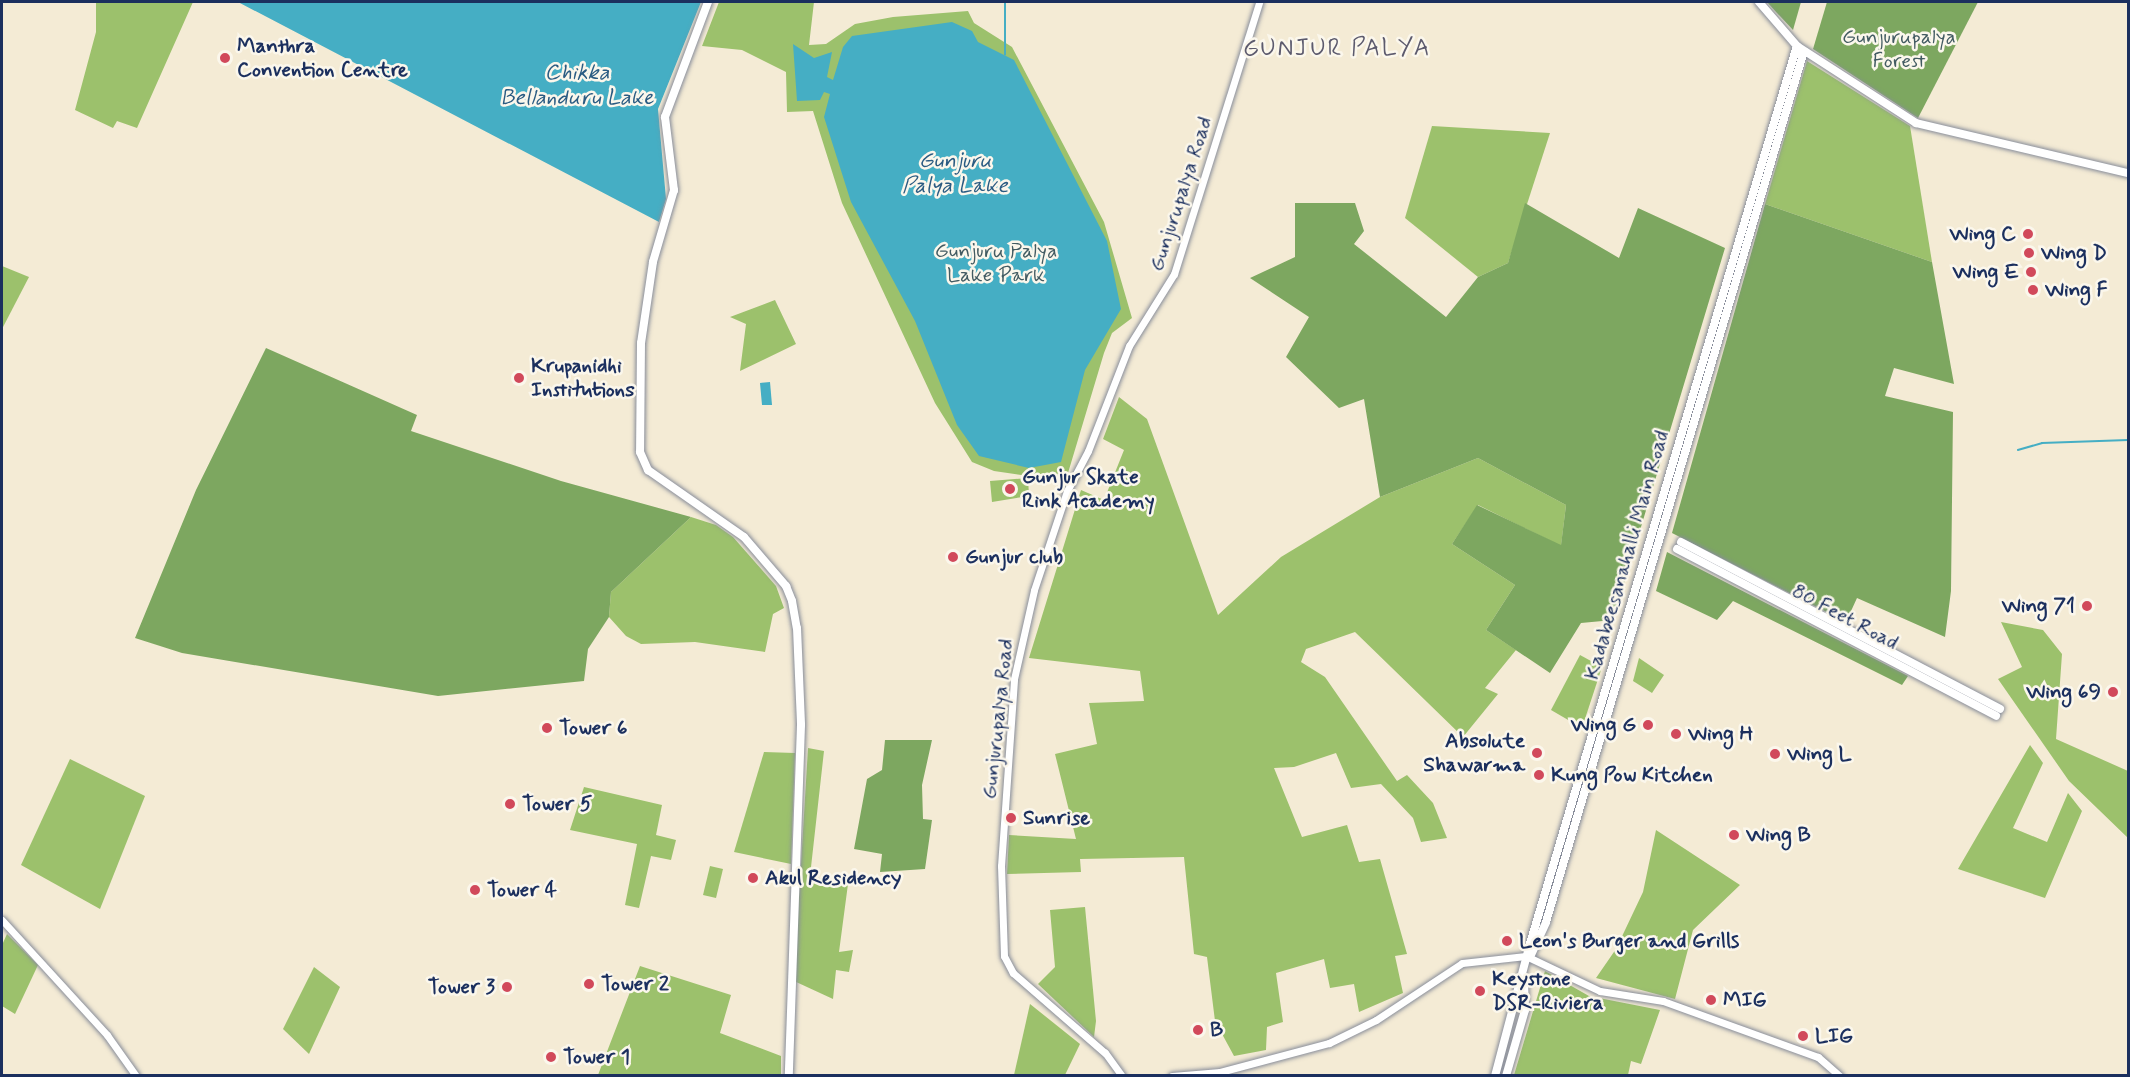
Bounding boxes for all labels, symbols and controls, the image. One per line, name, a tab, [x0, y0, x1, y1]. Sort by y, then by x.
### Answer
park label: Gunjurupalya Forest	[1842, 24, 1956, 74]
place label: Manthra Convention Centre	[237, 33, 405, 83]
district label: GUNJUR PALYA	[1246, 35, 1428, 63]
marker: Manthra Convention Centre	[218, 51, 232, 65]
water label: Chikka Bellanduru Lake	[500, 60, 654, 112]
street label: Gunjurupalya Road	[1144, 113, 1218, 275]
water label: Gunjuru Palya Lake	[903, 148, 1007, 200]
place label: Wing C	[1950, 221, 2016, 247]
marker: Wing C	[2021, 227, 2035, 241]
park label: Gunjuru Palya Lake Park	[935, 238, 1057, 288]
place label: Wing D	[2041, 240, 2107, 266]
marker: Wing D	[2022, 246, 2036, 260]
place label: Wing E	[1955, 259, 2019, 285]
marker: Wing E	[2024, 265, 2038, 279]
place label: Wing F	[2045, 277, 2108, 303]
marker: Wing F	[2026, 283, 2040, 297]
place label: Krupanidhi Institutions	[531, 353, 635, 403]
marker: Krupanidhi Institutions	[512, 371, 526, 385]
street label: Kadabeesanahalli Main Road	[1579, 428, 1675, 682]
place label: Gunjur Skate Rink Academy	[1022, 464, 1152, 514]
marker: Gunjur Skate Rink Academy	[1003, 482, 1017, 496]
place label: Gunjur club	[965, 544, 1064, 570]
marker: Gunjur club	[946, 550, 960, 564]
street label: 80 Feet Road	[1788, 579, 1902, 655]
place label: Wing 71	[2002, 593, 2075, 619]
marker: Wing 71	[2080, 599, 2094, 613]
street label: Gunjurupalya Road	[977, 637, 1019, 801]
place label: Wing 69	[2026, 679, 2101, 705]
marker: Wing 69	[2106, 685, 2120, 699]
place label: Wing G	[1571, 712, 1636, 738]
place label: Tower 6	[559, 715, 627, 741]
marker: Wing G	[1641, 718, 1655, 732]
marker: Tower 6	[540, 721, 554, 735]
place label: Wing H	[1688, 721, 1753, 747]
marker: Wing H	[1669, 727, 1683, 741]
place label: Absolute Shawarma	[1423, 728, 1525, 778]
place label: Wing L	[1787, 741, 1851, 767]
marker: Absolute Shawarma	[1530, 746, 1544, 760]
marker: Wing L	[1768, 747, 1782, 761]
place label: Kung Pow Kitchen	[1551, 762, 1711, 788]
marker: Kung Pow Kitchen	[1532, 768, 1546, 782]
place label: Tower 5	[522, 791, 592, 817]
marker: Tower 5	[503, 797, 517, 811]
place label: Sunrise	[1023, 805, 1090, 831]
marker: Sunrise	[1004, 811, 1018, 825]
place label: Wing B	[1746, 822, 1811, 848]
marker: Wing B	[1727, 828, 1741, 842]
place label: Akul Residency	[765, 865, 894, 891]
marker: Akul Residency	[746, 871, 760, 885]
place label: Tower 4	[487, 877, 557, 903]
marker: Tower 4	[468, 883, 482, 897]
place label: Leon's Burger and Grills	[1519, 928, 1732, 954]
marker: Leon's Burger and Grills	[1500, 934, 1514, 948]
place label: Keystone DSR-Riviera	[1492, 966, 1604, 1016]
place label: Tower 2	[601, 971, 669, 997]
place label: Tower 3	[428, 974, 495, 1000]
marker: Tower 2	[582, 977, 596, 991]
marker: Tower 3	[500, 980, 514, 994]
marker: Keystone DSR-Riviera	[1473, 984, 1487, 998]
place label: MIG	[1723, 987, 1766, 1013]
marker: MIG	[1704, 993, 1718, 1007]
place label: B	[1210, 1017, 1223, 1043]
marker: B	[1191, 1023, 1205, 1037]
place label: LIG	[1815, 1023, 1853, 1049]
marker: LIG	[1796, 1029, 1810, 1043]
place label: Tower 1	[563, 1044, 630, 1070]
marker: Tower 1	[544, 1050, 558, 1064]

